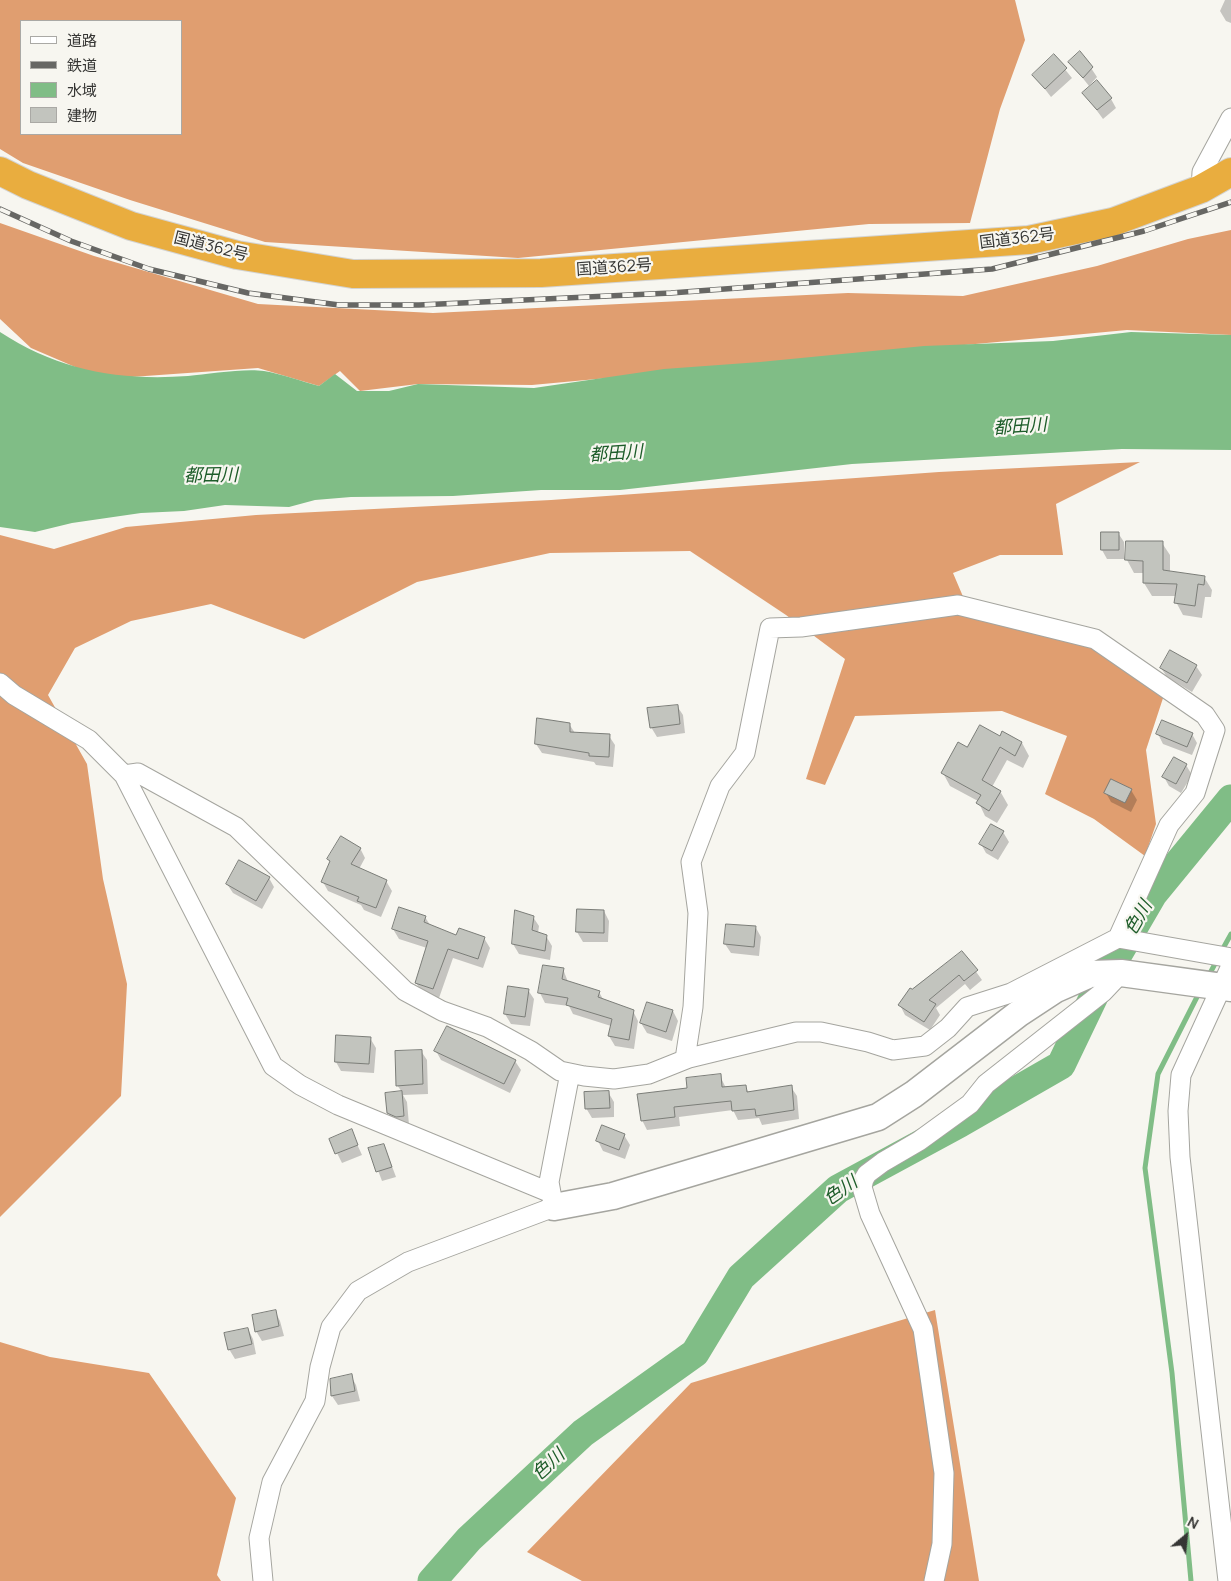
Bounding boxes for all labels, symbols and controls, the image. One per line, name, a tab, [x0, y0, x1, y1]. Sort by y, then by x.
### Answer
legend	[20, 20, 182, 135]
text: 道路	[67, 30, 97, 51]
text: 鉄道	[67, 55, 97, 76]
text: 水域	[67, 80, 97, 101]
text: 建物	[67, 105, 97, 126]
street label: 国道362号	[978, 225, 1056, 253]
street label: 国道362号	[172, 229, 250, 265]
street label: 国道362号	[575, 256, 653, 280]
water label: 都田川	[992, 414, 1048, 440]
water label: 都田川	[588, 441, 644, 467]
water label: 都田川	[184, 465, 238, 487]
water label: 色川	[1121, 897, 1157, 939]
water label: 色川	[820, 1172, 862, 1210]
water label: 色川	[528, 1445, 570, 1485]
north arrow	[1161, 1511, 1211, 1561]
text: N	[1184, 1512, 1202, 1533]

